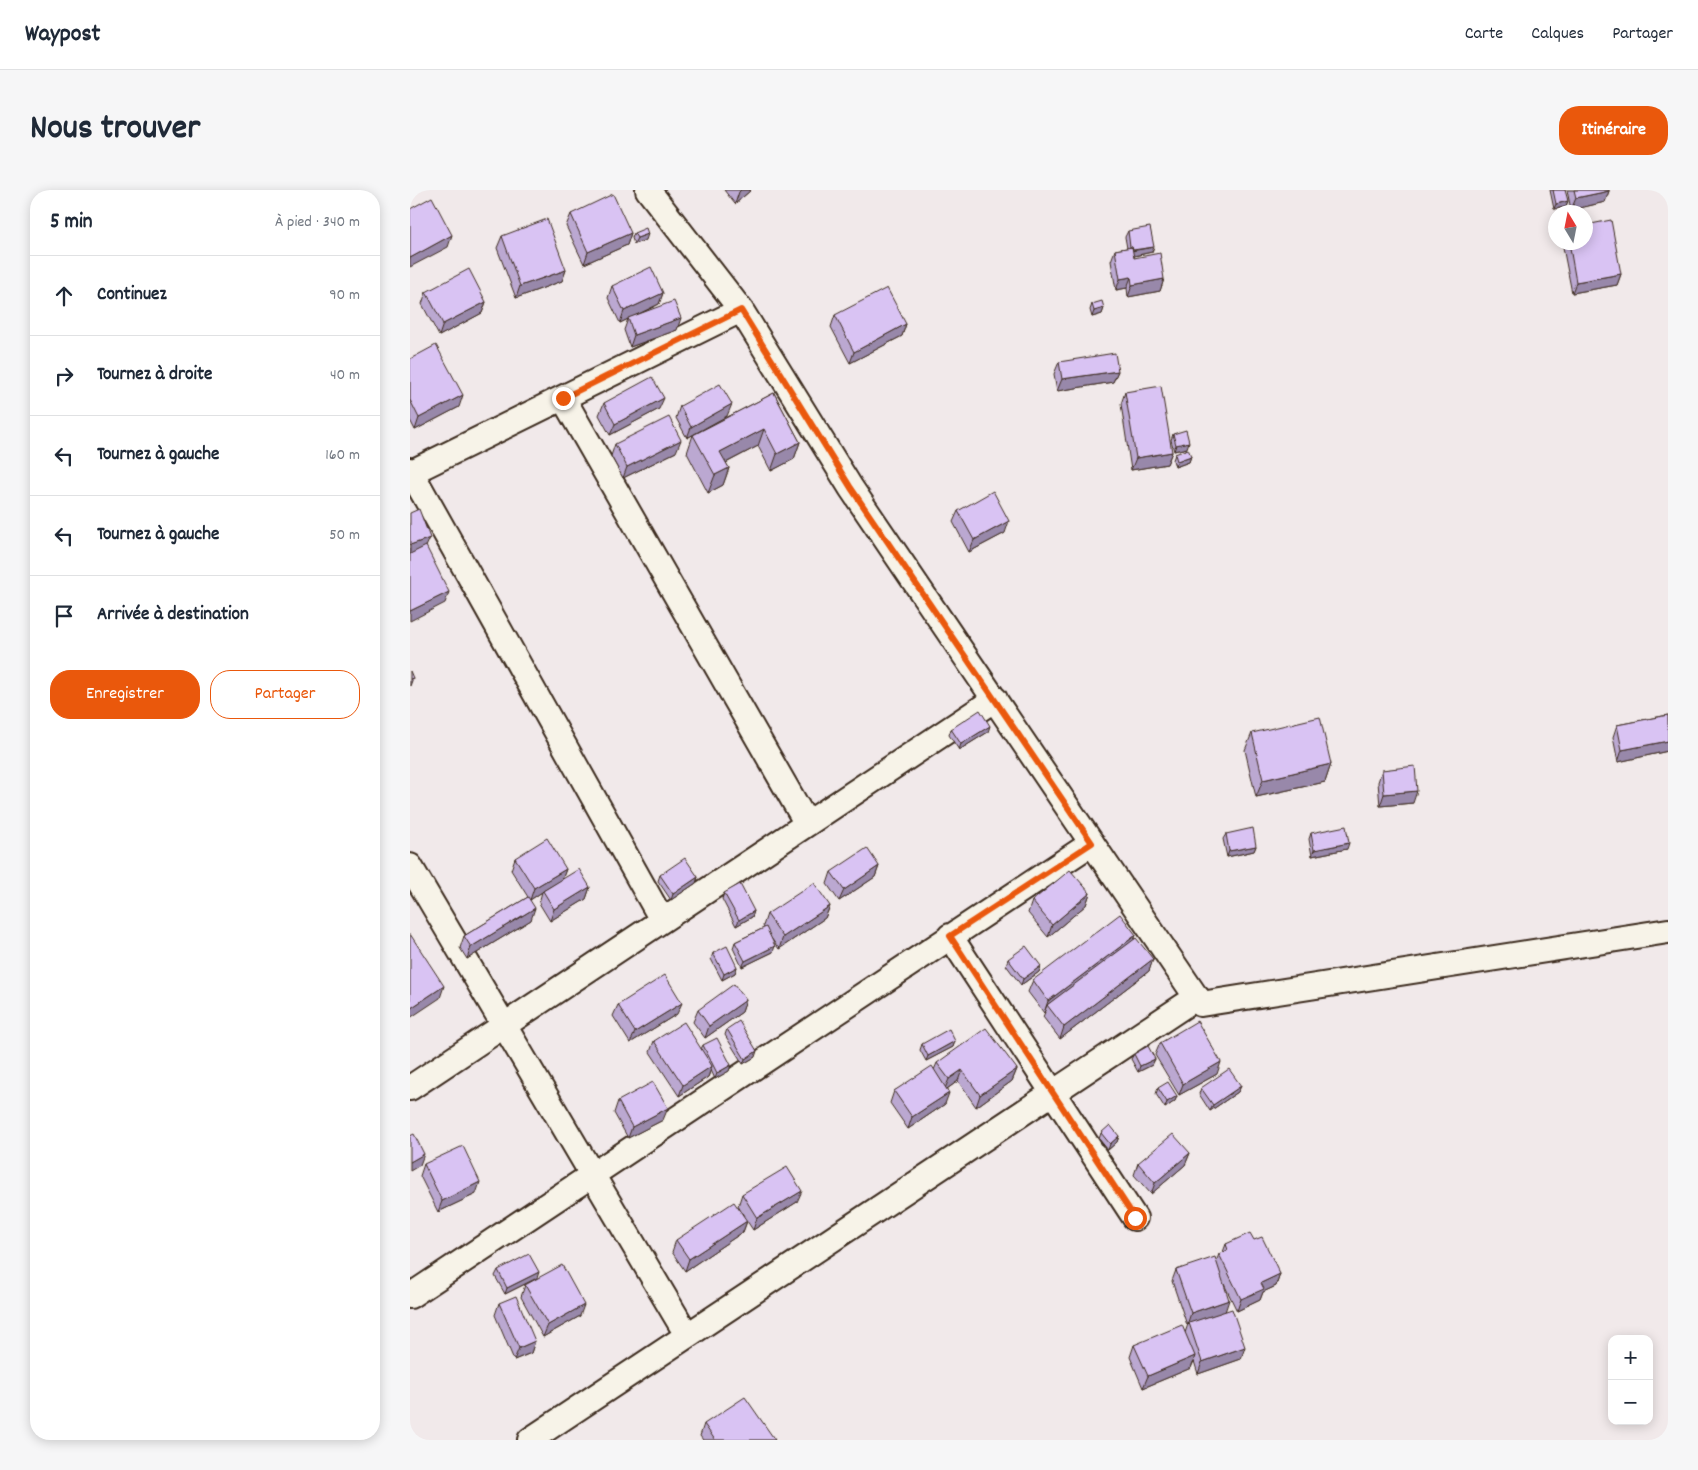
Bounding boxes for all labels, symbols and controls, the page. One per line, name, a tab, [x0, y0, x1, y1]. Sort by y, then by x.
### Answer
text: Waypost	[25, 18, 100, 52]
text: Carte	[1465, 22, 1503, 47]
text: Calques	[1531, 22, 1584, 47]
text: Partager	[1612, 22, 1673, 47]
text: Nous trouver	[30, 105, 200, 155]
button: Itinéraire	[1559, 106, 1668, 155]
north arrow	[1548, 205, 1593, 250]
text: 5 min	[50, 208, 93, 238]
text: À pied · 340 m	[275, 211, 360, 234]
icon: ahead	[50, 282, 78, 310]
text: Continuez	[97, 282, 167, 309]
text: 90 m	[329, 284, 360, 307]
icon: right	[50, 362, 78, 390]
text: Tournez à droite	[97, 362, 212, 389]
text: 40 m	[330, 364, 360, 387]
route end	[552, 387, 575, 410]
icon: left	[50, 442, 78, 470]
text: Tournez à gauche	[97, 442, 219, 469]
text: 160 m	[325, 444, 360, 467]
icon: left	[50, 522, 78, 550]
text: Tournez à gauche	[97, 522, 219, 549]
text: 50 m	[329, 524, 360, 547]
icon: arrive	[50, 602, 78, 630]
text: Arrivée à destination	[97, 602, 249, 629]
button: Enregistrer	[50, 670, 200, 719]
button: Partager	[210, 670, 360, 719]
route start	[1124, 1207, 1147, 1230]
map controls	[1608, 1335, 1653, 1425]
button: +	[1608, 1335, 1653, 1380]
button: −	[1608, 1380, 1653, 1425]

